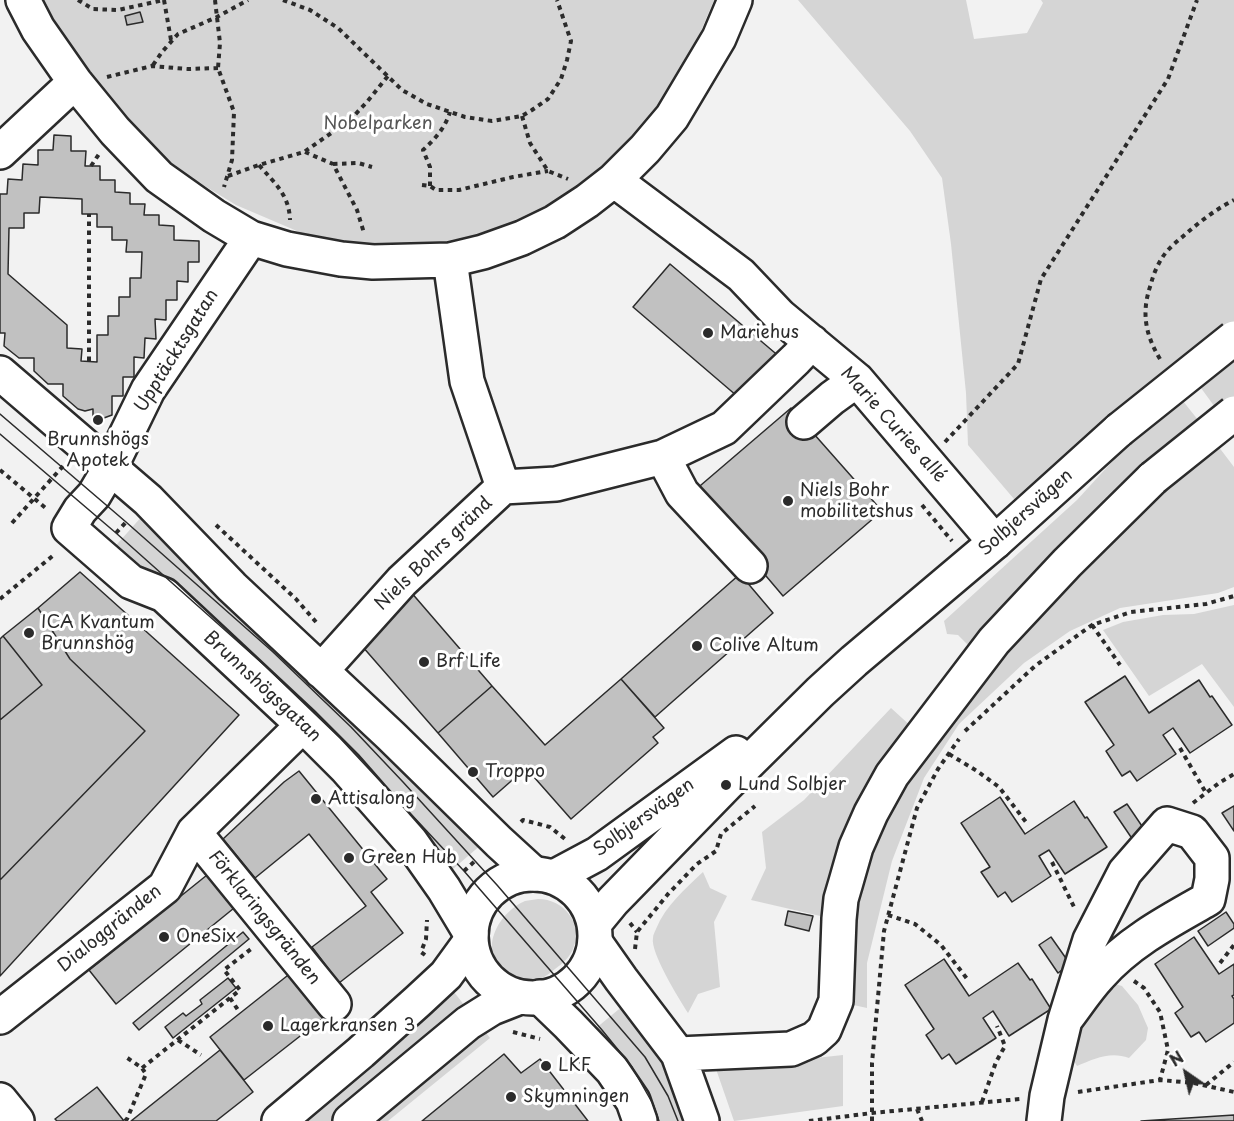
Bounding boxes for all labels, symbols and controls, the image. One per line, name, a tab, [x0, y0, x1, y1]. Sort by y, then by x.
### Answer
park label: Nobelparken	[324, 113, 432, 135]
street label: Upptäcktsgatan	[131, 286, 223, 416]
place label: Mariehus	[720, 322, 799, 344]
marker: Mariehus	[701, 326, 715, 340]
street label: Marie Curies allé	[836, 363, 950, 487]
marker: Brunnshögs Apotek	[91, 413, 105, 427]
place label: Brunnshögs Apotek	[47, 429, 149, 472]
street label: Solbjersvägen	[974, 465, 1078, 561]
place label: Niels Bohr mobilitetshus	[800, 480, 914, 522]
street label: Niels Bohrs gränd	[371, 493, 497, 615]
marker: Niels Bohr mobilitetshus	[781, 494, 795, 508]
place label: ICA Kvantum Brunnshög	[41, 612, 155, 654]
marker: ICA Kvantum Brunnshög	[22, 626, 36, 640]
street label: Brunnshögsgatan	[199, 627, 325, 747]
place label: Colive Altum	[709, 635, 819, 657]
marker: Colive Altum	[690, 639, 704, 653]
place label: Brf Life	[436, 651, 500, 673]
marker: Brf Life	[417, 655, 431, 669]
place label: Troppo	[485, 761, 545, 783]
marker: Troppo	[466, 765, 480, 779]
street label: Solbjersvägen	[589, 774, 699, 862]
place label: Lund Solbjer	[738, 774, 846, 796]
marker: Lund Solbjer	[719, 778, 733, 792]
place label: Attisalong	[328, 788, 415, 810]
marker: Attisalong	[309, 792, 323, 806]
street label: Förklaringsgränden	[203, 847, 325, 989]
place label: Green Hub	[361, 847, 457, 869]
marker: Green Hub	[342, 851, 356, 865]
street label: Dialoggränden	[54, 881, 166, 977]
place label: OneSix	[176, 926, 236, 948]
marker: OneSix	[157, 930, 171, 944]
place label: Lagerkransen 3	[280, 1015, 415, 1037]
marker: Lagerkransen 3	[261, 1019, 275, 1033]
north arrow	[1156, 1043, 1216, 1103]
text: N	[1164, 1045, 1188, 1072]
place label: LKF	[558, 1055, 591, 1077]
marker: LKF	[539, 1059, 553, 1073]
place label: Skymningen	[523, 1086, 629, 1108]
marker: Skymningen	[504, 1090, 518, 1104]

